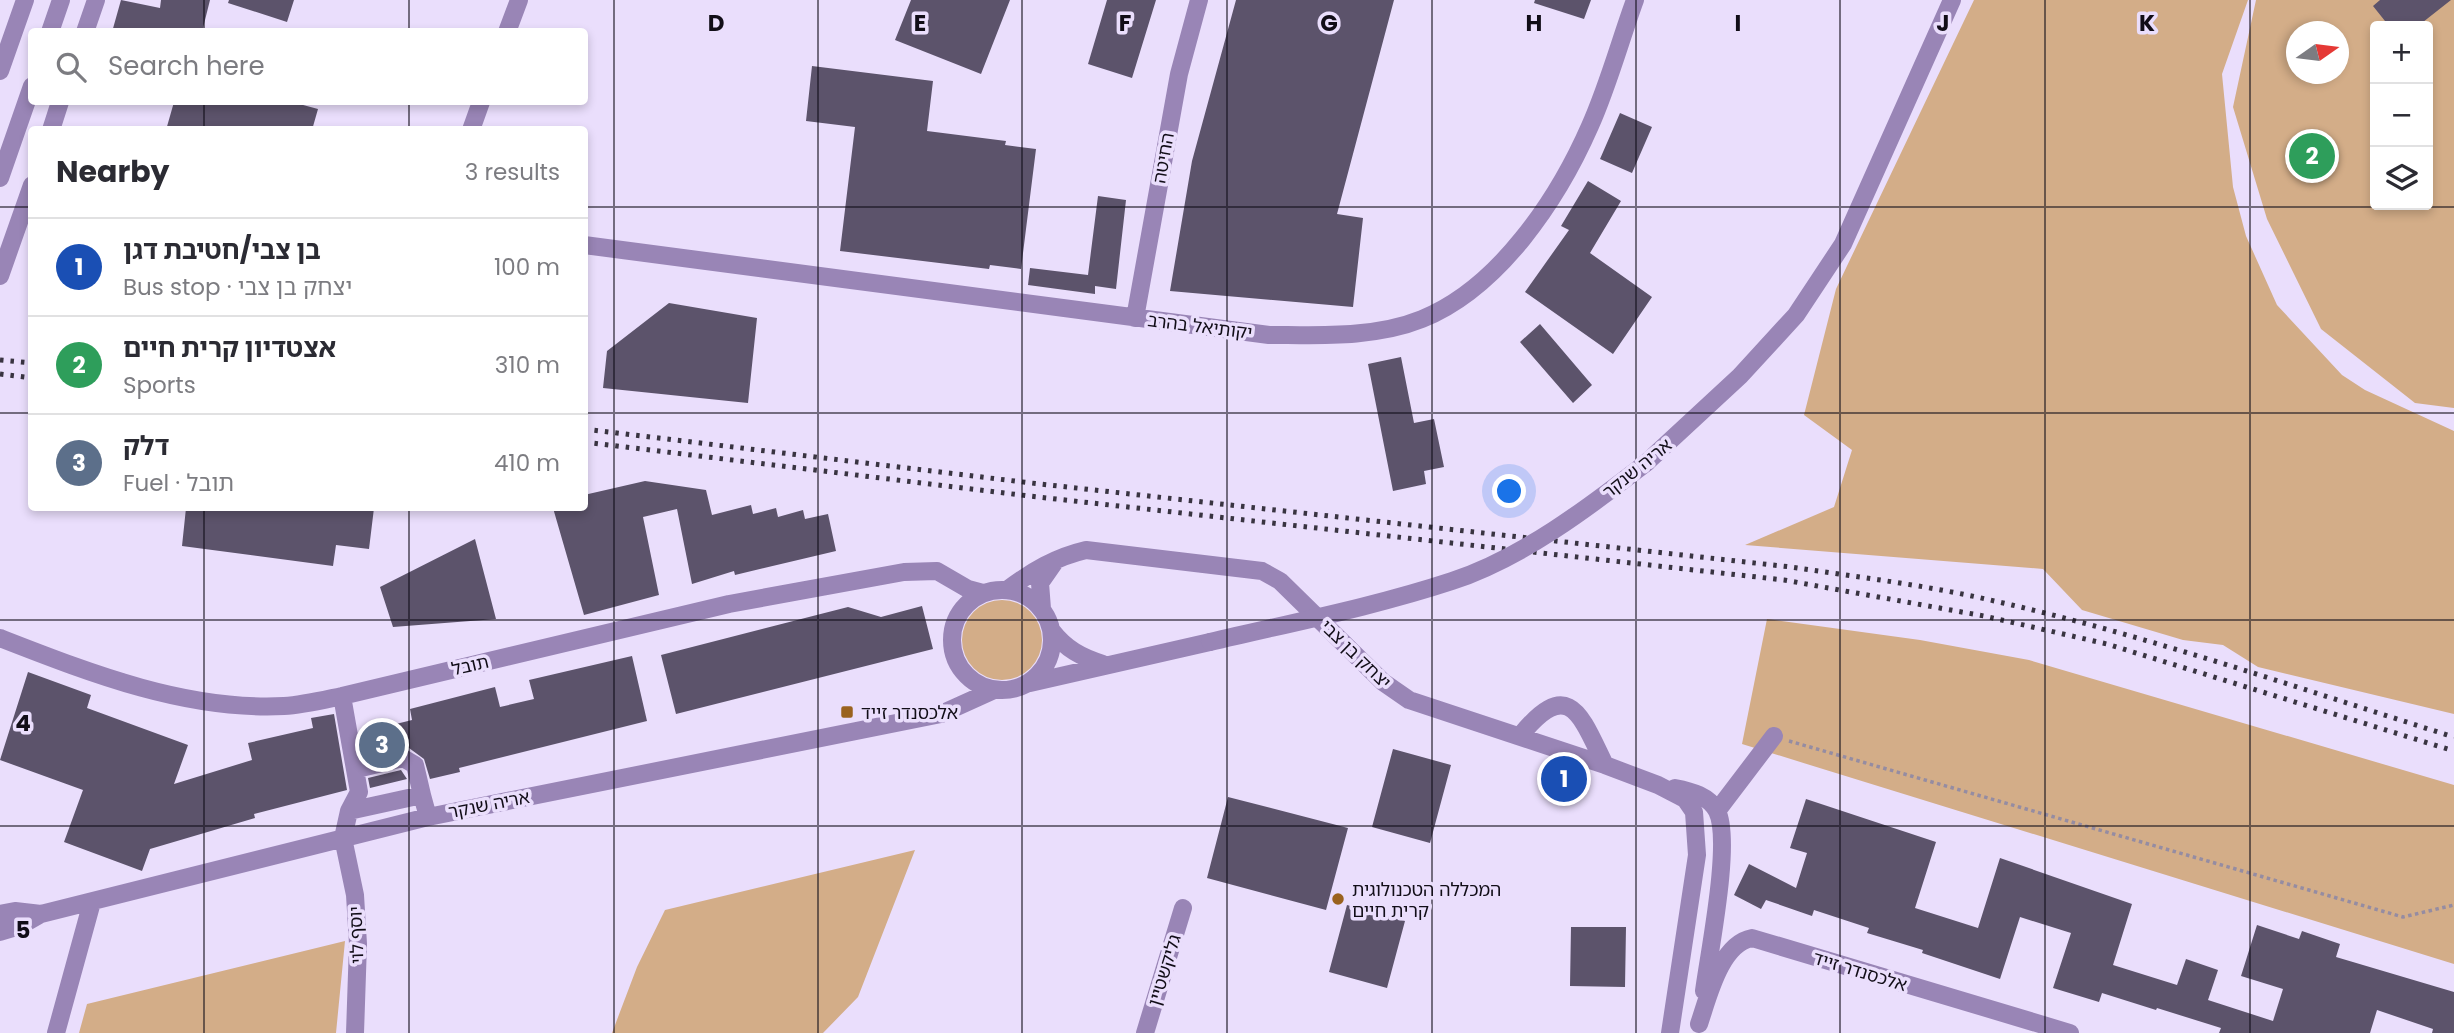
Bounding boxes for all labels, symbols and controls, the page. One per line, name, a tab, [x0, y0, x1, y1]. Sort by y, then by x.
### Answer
text: D	[708, 7, 724, 39]
text: E	[914, 7, 926, 39]
text: F	[1119, 7, 1131, 39]
text: G	[1320, 7, 1338, 39]
text: H	[1526, 7, 1542, 39]
text: I	[1735, 7, 1741, 39]
text: J	[1936, 7, 1950, 39]
text: K	[2139, 7, 2155, 39]
north arrow	[2286, 21, 2349, 84]
map controls	[2370, 21, 2433, 210]
button: +	[2370, 21, 2433, 84]
search box	[28, 28, 588, 105]
icon: search	[52, 48, 90, 86]
text: Search here	[108, 48, 265, 84]
button: −	[2370, 84, 2433, 147]
pin: 2	[2289, 130, 2335, 182]
street label: החיטה	[1146, 131, 1180, 185]
button: layers	[2370, 147, 2433, 210]
text: Nearby	[56, 150, 170, 193]
text: 3 results	[465, 156, 560, 188]
text: בן צבי/חטיבת דגן	[123, 232, 321, 268]
text: 1	[75, 251, 83, 283]
text: 100 m	[494, 251, 560, 283]
text: Bus stop · יצחק בן צבי	[123, 271, 352, 303]
street label: יקותיאל בהרב	[1146, 307, 1254, 345]
text: אצטדיון קרית חיים	[123, 330, 336, 366]
text: 2	[72, 349, 86, 381]
text: 310 m	[495, 349, 560, 381]
text: Sports	[123, 369, 196, 401]
text: דלק	[123, 428, 169, 464]
street label: אריה שנקר	[1597, 432, 1677, 504]
text: 3	[72, 447, 86, 479]
text: 410 m	[494, 447, 560, 479]
text: Fuel · תובל	[123, 467, 234, 499]
your location	[1492, 474, 1526, 508]
street label: יצחק בן צבי	[1315, 614, 1397, 694]
street label: תובל	[449, 649, 491, 681]
place label: אלכסנדר זייד	[861, 700, 958, 725]
marker: אלכסנדר זייד	[839, 704, 855, 720]
text: 4	[15, 707, 31, 739]
pin: 3	[359, 719, 405, 771]
pin: 1	[1541, 753, 1587, 805]
street label: אריה שנקר	[446, 784, 532, 824]
place label: המכללה הטכנולוגית קרית חיים	[1352, 877, 1501, 923]
marker: המכללה הטכנולוגית קרית חיים	[1330, 891, 1346, 907]
street label: יוסף לוי	[343, 906, 369, 964]
text: 5	[16, 914, 30, 946]
street label: גליקשטיין	[1141, 931, 1187, 1009]
street label: אלכסנדר זייד	[1810, 945, 1910, 997]

